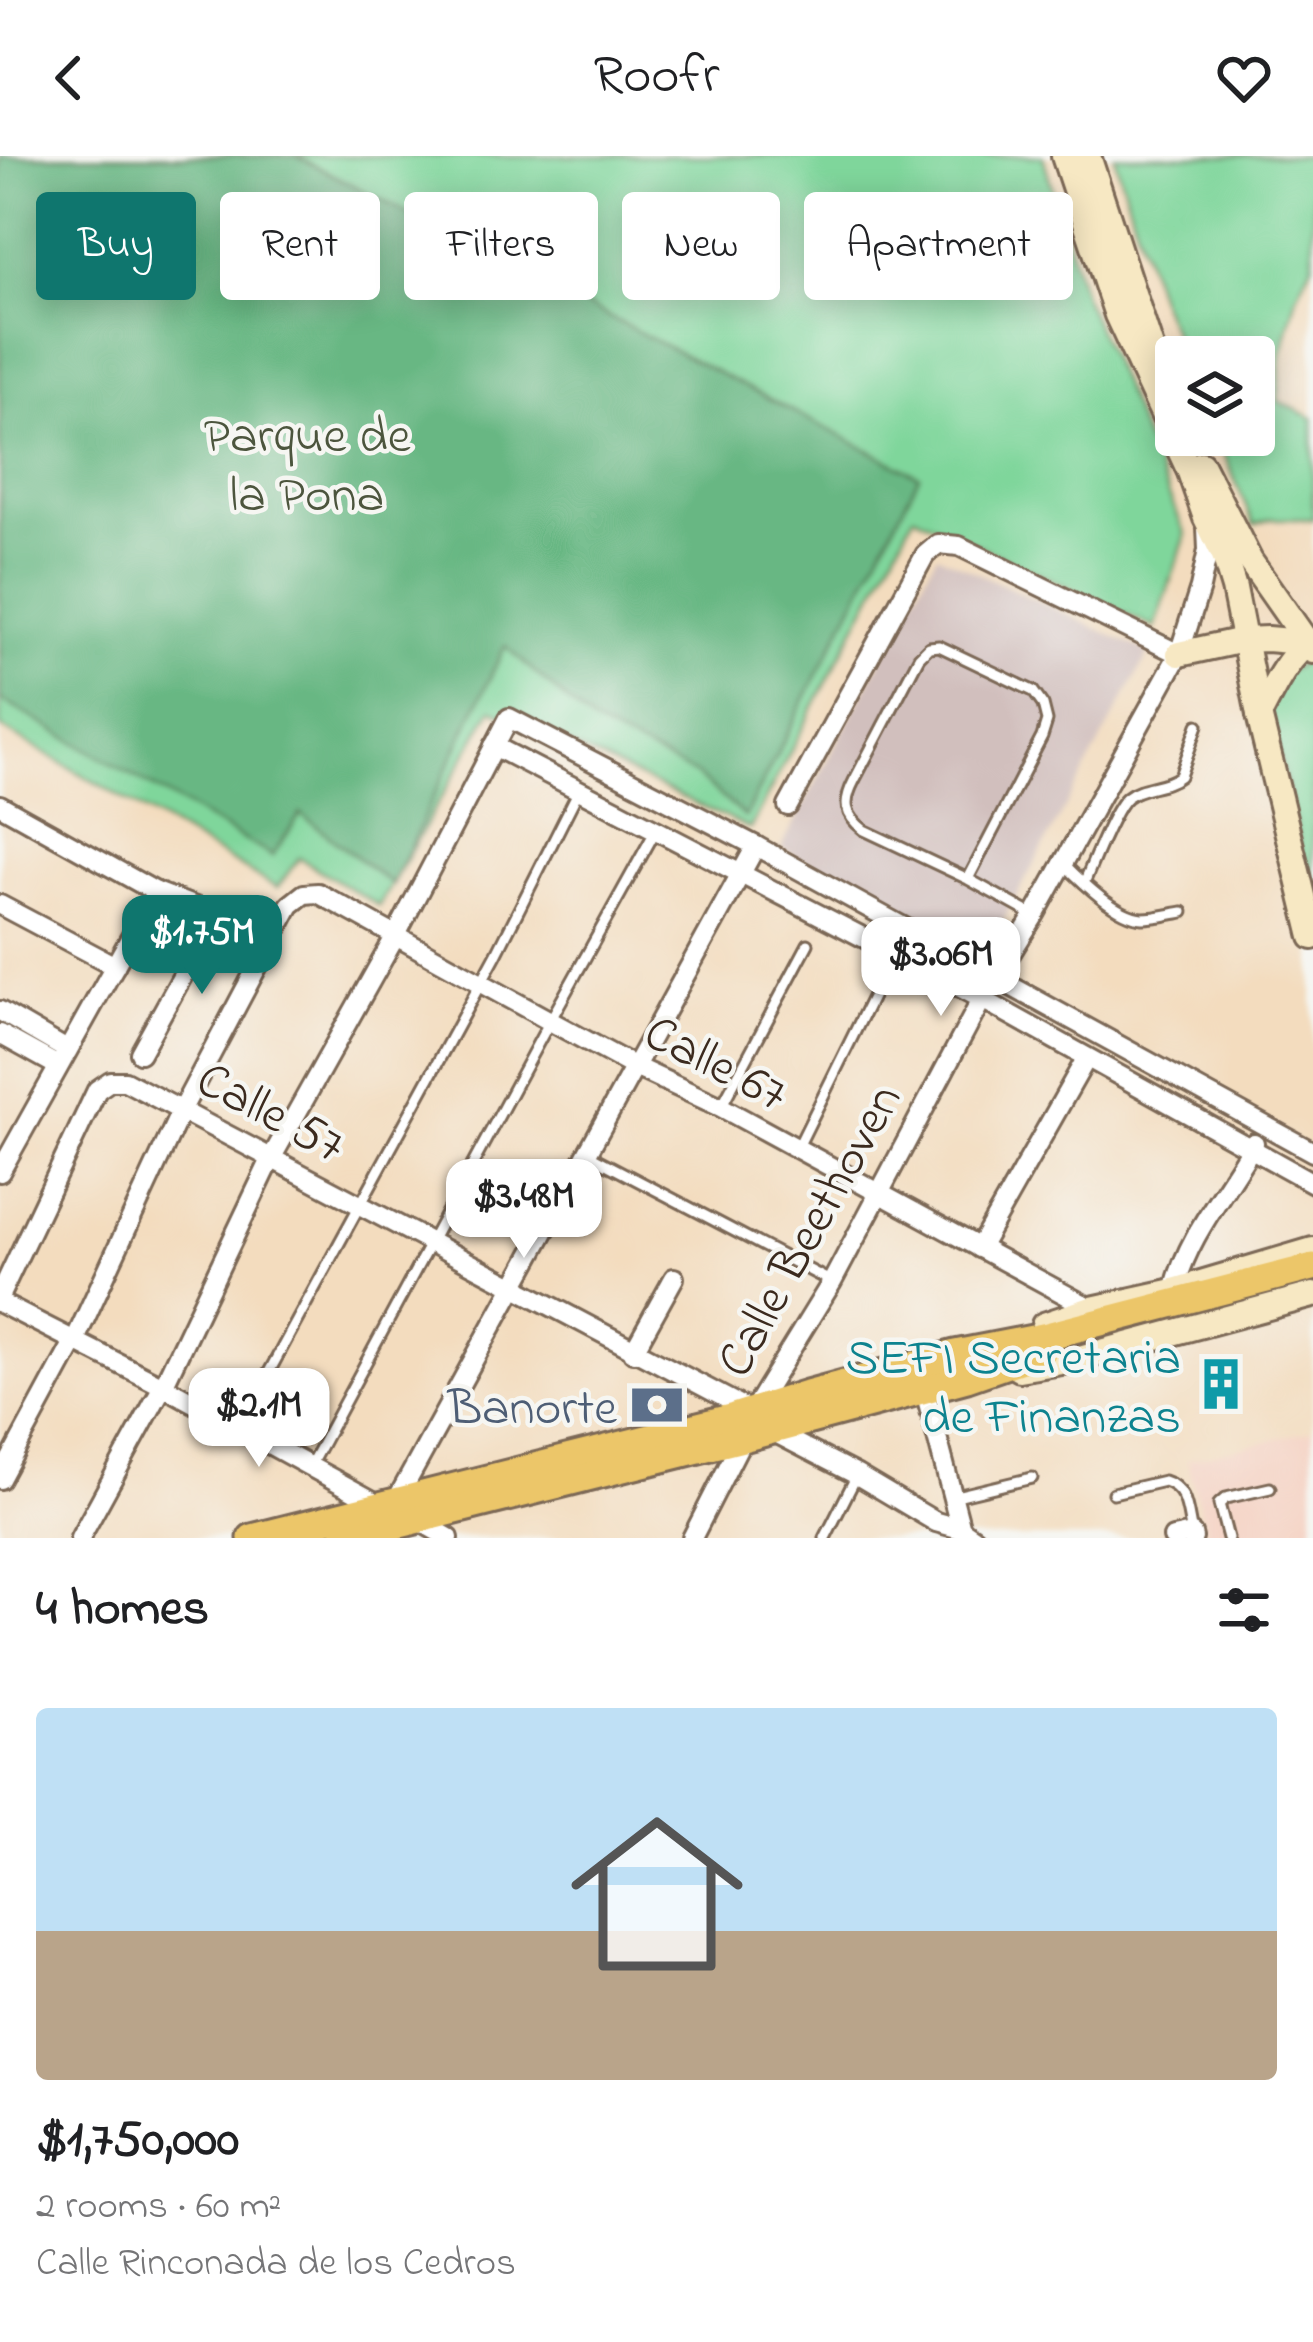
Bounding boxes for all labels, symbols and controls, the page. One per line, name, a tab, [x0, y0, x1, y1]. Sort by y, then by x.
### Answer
text: Roofr	[593, 39, 720, 117]
icon: back	[36, 45, 102, 111]
icon: heart	[1211, 45, 1277, 111]
chip: Buy	[36, 192, 196, 300]
chip: Rent	[220, 192, 380, 300]
chip: Filters	[404, 192, 598, 300]
chip: New	[622, 192, 780, 300]
chip: Apartment	[804, 192, 1073, 300]
map controls	[1155, 336, 1275, 456]
button: layers	[1155, 336, 1275, 456]
park label: Parque de la Pona	[203, 401, 411, 535]
pin: $1.75M	[104, 895, 300, 997]
text: $1.75M	[149, 905, 255, 962]
pin: $3.06M	[843, 917, 1039, 1019]
text: $3.06M	[888, 927, 994, 984]
street label: Calle 67	[630, 998, 799, 1134]
street label: Calle 57	[182, 1045, 357, 1185]
street label: Calle Beethoven	[700, 1071, 923, 1392]
pin: $3.48M	[426, 1159, 622, 1261]
text: $3.48M	[473, 1169, 575, 1226]
place label: SEFI Secretaria de Finanzas	[845, 1323, 1181, 1457]
building icon: SEFI Secretaria de Finanzas	[1192, 1355, 1250, 1413]
pin: $2.1M	[175, 1368, 343, 1470]
place label: Banorte	[446, 1373, 617, 1448]
bank icon: Banorte	[628, 1376, 686, 1434]
text: $2.1M	[215, 1378, 303, 1435]
text: 4 homes	[36, 1573, 209, 1648]
icon: filters	[1211, 1577, 1277, 1643]
icon: home	[549, 1786, 765, 2002]
text: $1,750,000	[36, 2104, 239, 2179]
text: 2 rooms · 60 m²	[36, 2179, 281, 2236]
text: Calle Rinconada de los Cedros	[36, 2236, 516, 2293]

